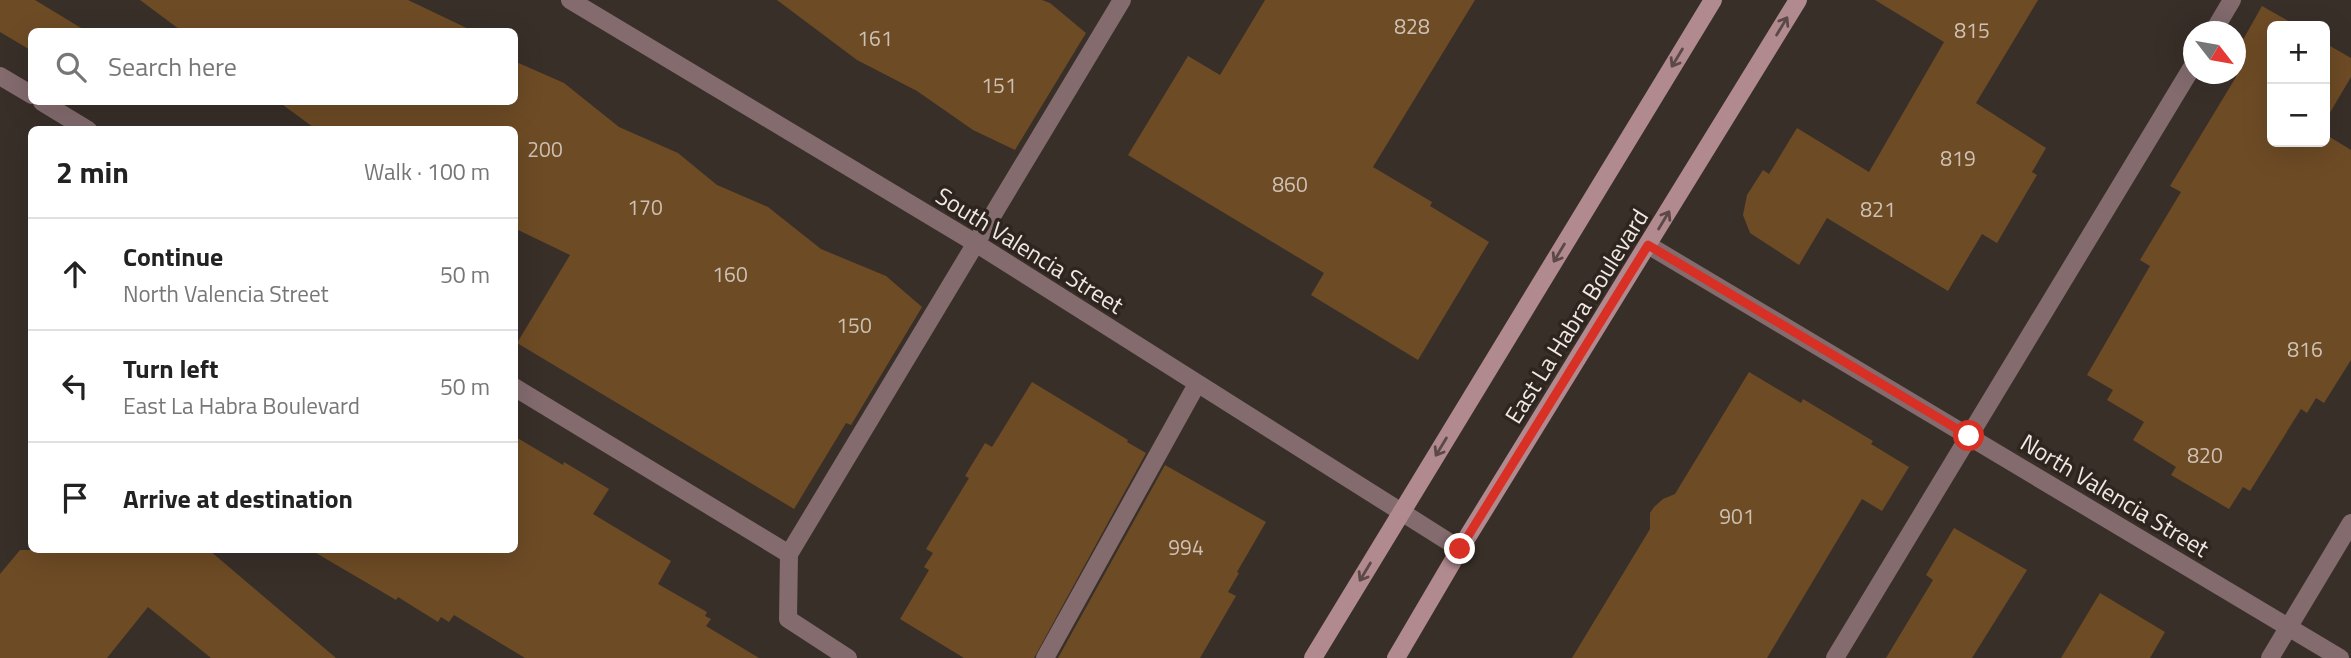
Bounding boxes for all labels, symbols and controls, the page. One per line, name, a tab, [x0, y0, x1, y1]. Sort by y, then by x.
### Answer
house number: 828	[1394, 10, 1430, 42]
house number: 815	[1954, 14, 1990, 46]
one-way arrow	[1775, 17, 1789, 37]
north arrow	[2183, 21, 2246, 84]
map controls	[2267, 21, 2330, 147]
button: +	[2267, 21, 2330, 84]
house number: 161	[857, 22, 893, 54]
search box	[28, 28, 518, 105]
text: Search here	[108, 47, 237, 86]
icon: search	[52, 48, 90, 86]
one-way arrow	[1670, 48, 1684, 68]
house number: 151	[981, 69, 1017, 101]
button: −	[2267, 84, 2330, 147]
house number: 200	[527, 133, 563, 165]
house number: 819	[1940, 142, 1976, 174]
text: 2 min	[56, 149, 129, 195]
text: Walk · 100 m	[364, 154, 490, 189]
house number: 860	[1272, 168, 1308, 200]
street label: South Valencia Street	[929, 178, 1132, 323]
house number: 170	[627, 191, 663, 223]
house number: 821	[1860, 193, 1896, 225]
street label: East La Habra Boulevard	[1495, 202, 1657, 430]
one-way arrow	[1657, 211, 1671, 231]
text: Continue	[123, 237, 223, 276]
one-way arrow	[1552, 242, 1566, 262]
icon: ahead	[56, 255, 94, 293]
text: 50 m	[440, 257, 490, 292]
house number: 160	[712, 258, 748, 290]
text: North Valencia Street	[123, 276, 329, 311]
house number: 150	[836, 309, 872, 341]
house number: 816	[2287, 333, 2323, 365]
text: Turn left	[123, 349, 218, 388]
icon: left	[56, 367, 94, 405]
text: 50 m	[440, 369, 490, 404]
text: East La Habra Boulevard	[123, 388, 360, 423]
route start	[1953, 420, 1984, 451]
street label: North Valencia Street	[2014, 424, 2217, 566]
one-way arrow	[1434, 437, 1448, 457]
house number: 820	[2187, 439, 2223, 471]
icon: arrive	[56, 479, 94, 517]
text: Arrive at destination	[123, 479, 353, 518]
house number: 901	[1719, 500, 1755, 532]
house number: 994	[1168, 531, 1204, 563]
route end	[1444, 533, 1475, 564]
one-way arrow	[1358, 562, 1372, 582]

